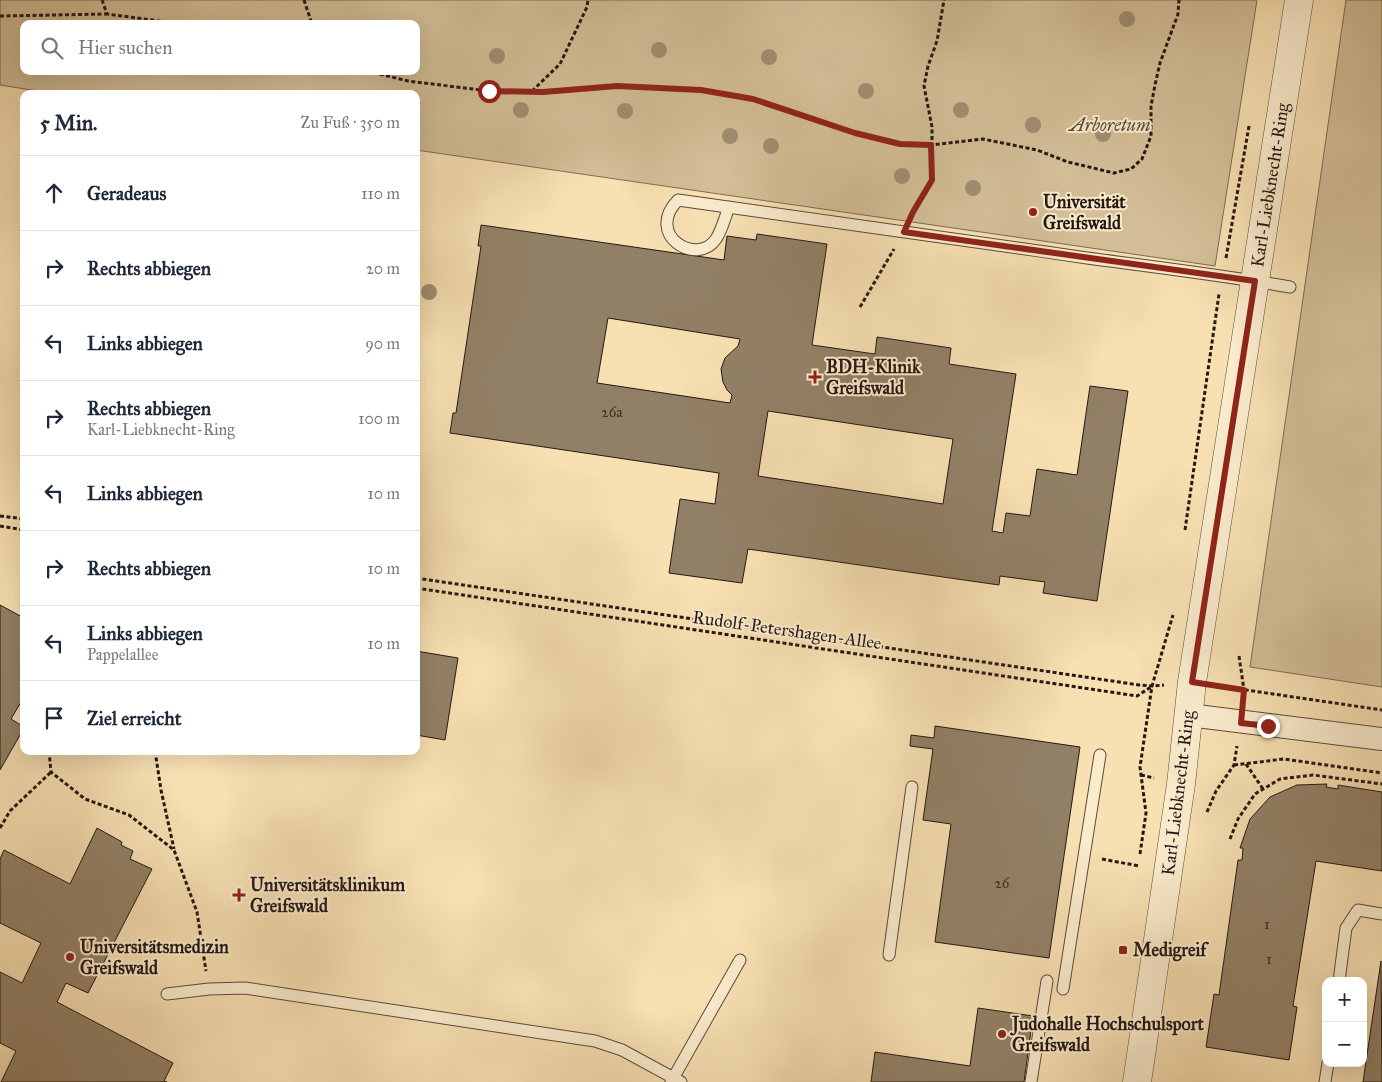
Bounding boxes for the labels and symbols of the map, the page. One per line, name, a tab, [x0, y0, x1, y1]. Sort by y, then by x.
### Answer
route start	[478, 80, 501, 103]
street label: Karl-Liebknecht-Ring	[1246, 101, 1295, 269]
park label: Arboretum	[1068, 114, 1151, 136]
place label: Universität Greifswald	[1043, 191, 1126, 234]
marker: Universität Greifswald	[1027, 206, 1039, 218]
place label: BDH-Klinik Greifswald	[826, 356, 921, 399]
marker: BDH-Klinik Greifswald	[808, 370, 822, 384]
house number: 26a	[601, 403, 623, 421]
street label: Rudolf-Petershagen-Allee	[691, 606, 883, 655]
street label: Karl-Liebknecht-Ring	[1157, 709, 1200, 877]
route end	[1257, 715, 1280, 738]
place label: Universitätsklinikum Greifswald	[250, 874, 406, 917]
house number: 26	[994, 874, 1011, 892]
marker: Universitätsklinikum Greifswald	[232, 888, 246, 902]
house number: 1	[1264, 915, 1270, 933]
place label: Universitätsmedizin Greifswald	[80, 936, 229, 979]
place label: Medigreif	[1133, 939, 1209, 962]
marker: Medigreif	[1117, 944, 1129, 956]
house number: 1	[1266, 950, 1272, 968]
marker: Universitätsmedizin Greifswald	[64, 951, 76, 963]
place label: Judohalle Hochschulsport Greifswald	[1010, 1013, 1204, 1056]
marker: Judohalle Hochschulsport Greifswald	[996, 1028, 1008, 1040]

